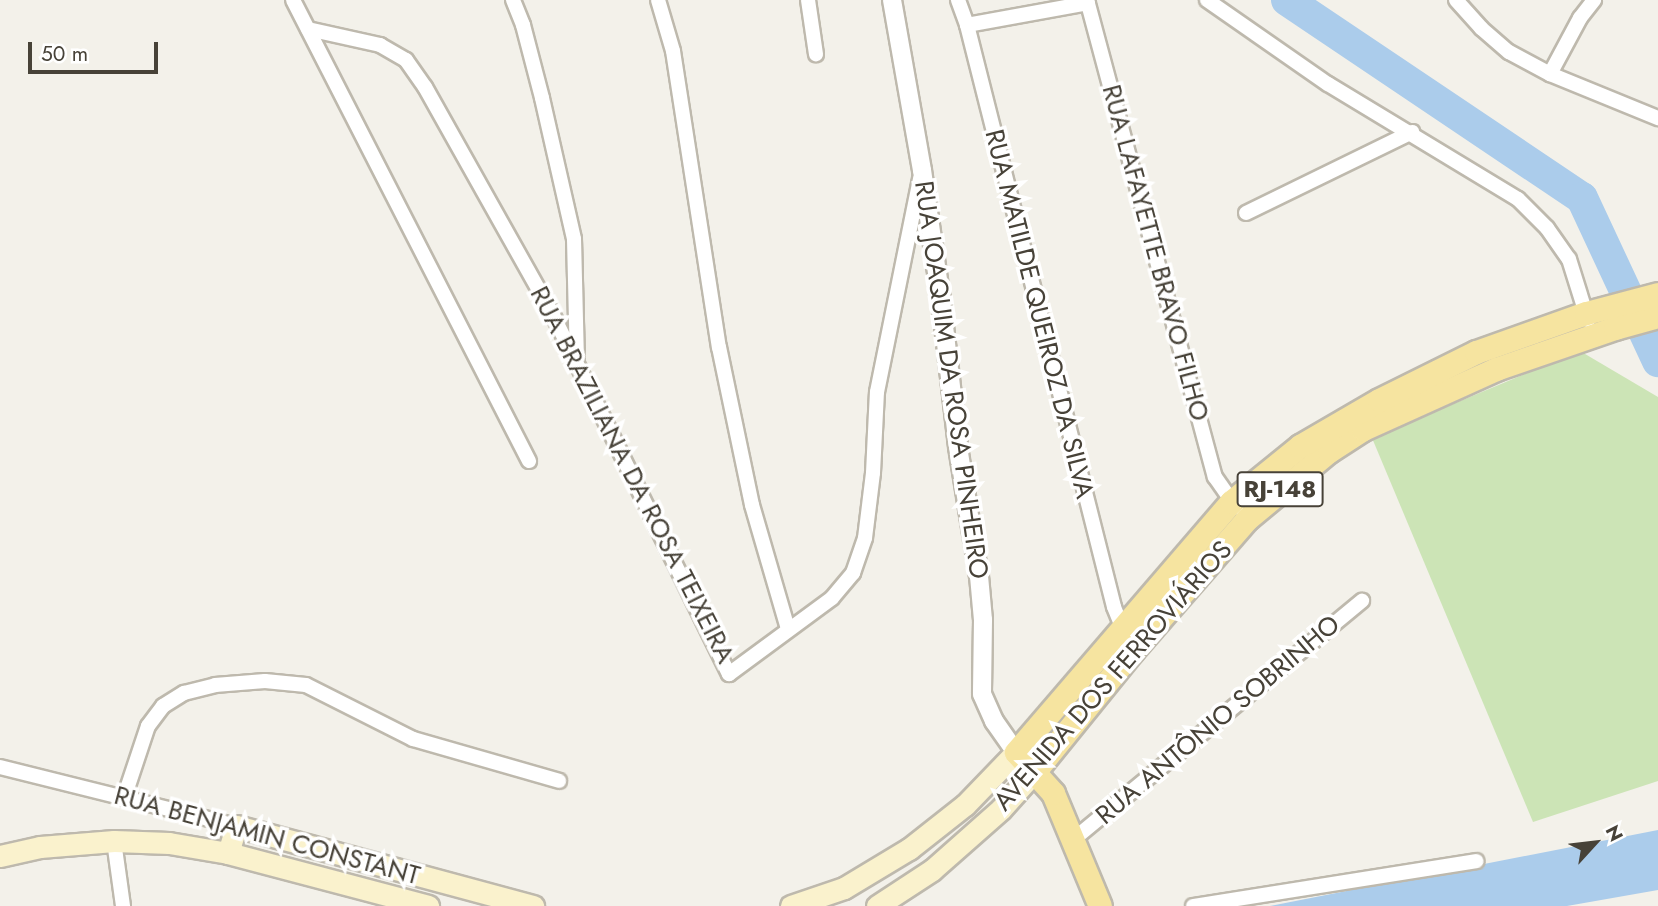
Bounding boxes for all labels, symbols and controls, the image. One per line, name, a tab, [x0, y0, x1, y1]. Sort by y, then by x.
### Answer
scale bar	[32, 28, 161, 72]
text: 50 m	[41, 39, 88, 69]
street label: RUA LAFAYETTE BRAVO FILHO	[1095, 81, 1215, 425]
street label: RUA MATILDE QUEIROZ DA SILVA	[978, 126, 1100, 502]
street label: RUA JOAQUIM DA ROSA PINHEIRO	[908, 179, 994, 581]
street label: RUA BRAZILIANA DA ROSA TEIXEIRA	[523, 281, 741, 669]
road number: RJ-148	[1236, 468, 1324, 510]
street label: AVENIDA DOS FERROVIÁRIOS	[987, 535, 1239, 817]
street label: RUA ANTÔNIO SOBRINHO	[1090, 609, 1346, 831]
street label: RUA BENJAMIN CONSTANT	[111, 780, 423, 892]
north arrow	[1560, 808, 1630, 878]
text: N	[1599, 820, 1630, 846]

